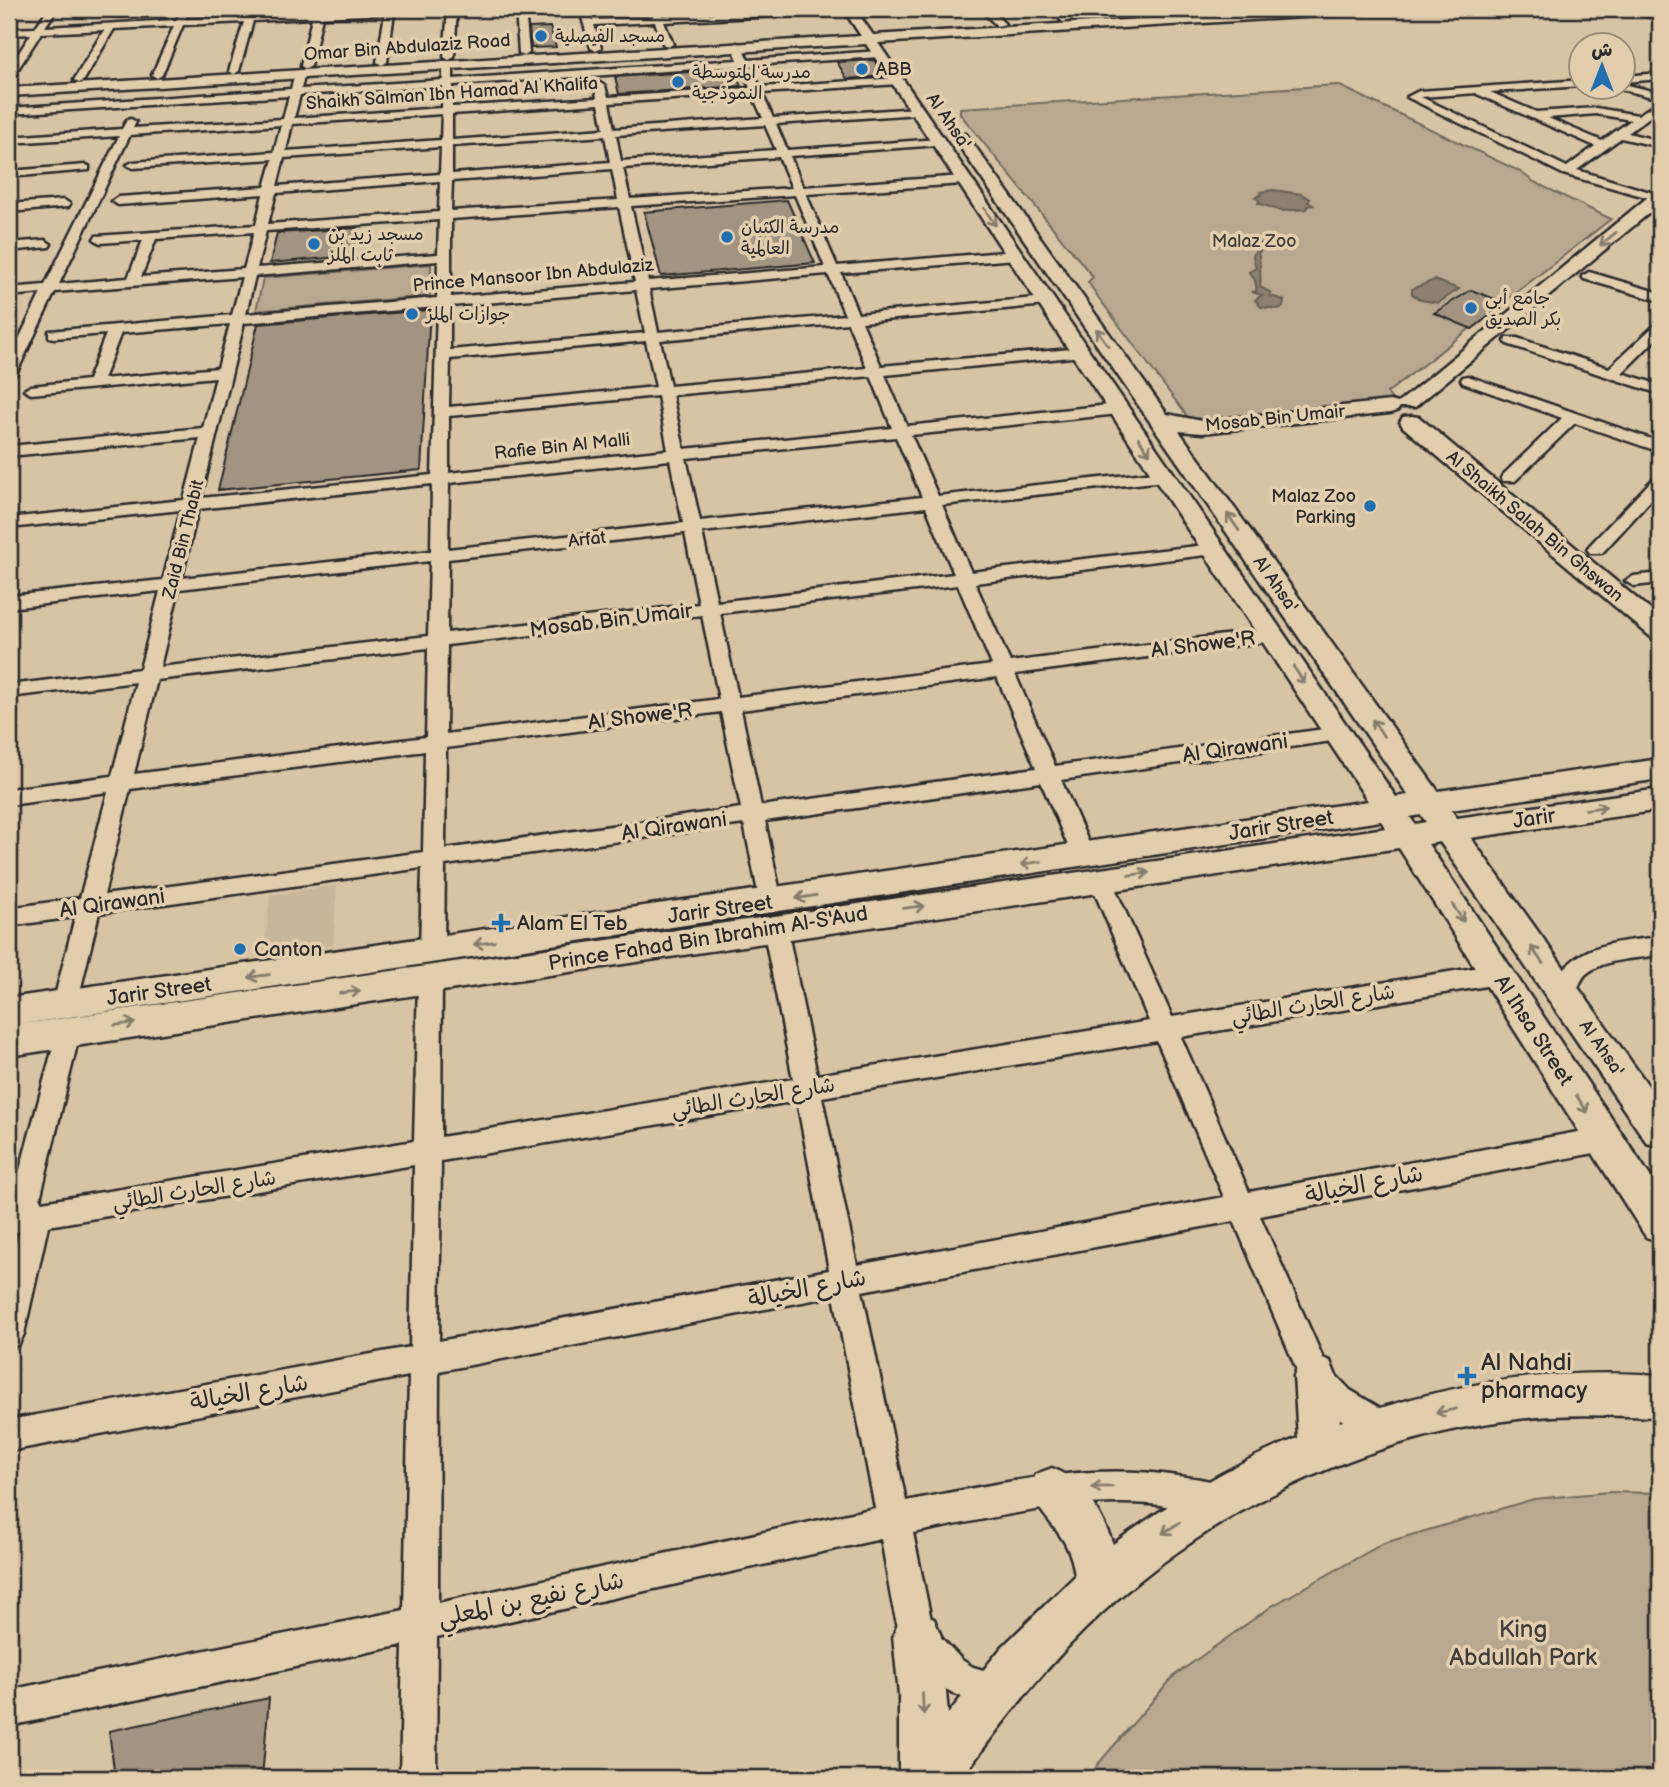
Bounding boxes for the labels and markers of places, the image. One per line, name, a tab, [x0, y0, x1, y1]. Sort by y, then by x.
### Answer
place label: مسجد الفيصلية	[555, 26, 665, 47]
marker: مسجد الفيصلية	[533, 28, 549, 44]
place label: ABB	[876, 59, 912, 80]
marker: ABB	[854, 61, 870, 77]
place label: مدرسة المتوسطة النموذجية	[692, 62, 811, 104]
marker: مدرسة المتوسطة النموذجية	[670, 74, 686, 90]
place label: مدرسة الكثبان العالمية	[741, 217, 839, 259]
place label: مسجد زيد بن ثابت الملز	[326, 224, 424, 266]
marker: مدرسة الكثبان العالمية	[719, 229, 735, 245]
marker: مسجد زيد بن ثابت الملز	[306, 236, 322, 252]
place label: جامع أبي بكر الصديق	[1485, 288, 1561, 330]
marker: جامع أبي بكر الصديق	[1463, 300, 1479, 316]
place label: جوازات الملز	[424, 304, 510, 325]
marker: جوازات الملز	[404, 306, 420, 322]
place label: Malaz Zoo Parking	[1271, 486, 1356, 528]
marker: Malaz Zoo Parking	[1362, 498, 1378, 514]
place label: Alam El Teb	[517, 911, 628, 936]
marker: Alam El Teb	[491, 913, 511, 933]
place label: Canton	[254, 937, 322, 962]
marker: Canton	[232, 941, 248, 957]
place label: Al Nahdi pharmacy	[1481, 1348, 1587, 1405]
marker: Al Nahdi pharmacy	[1459, 1368, 1475, 1384]

